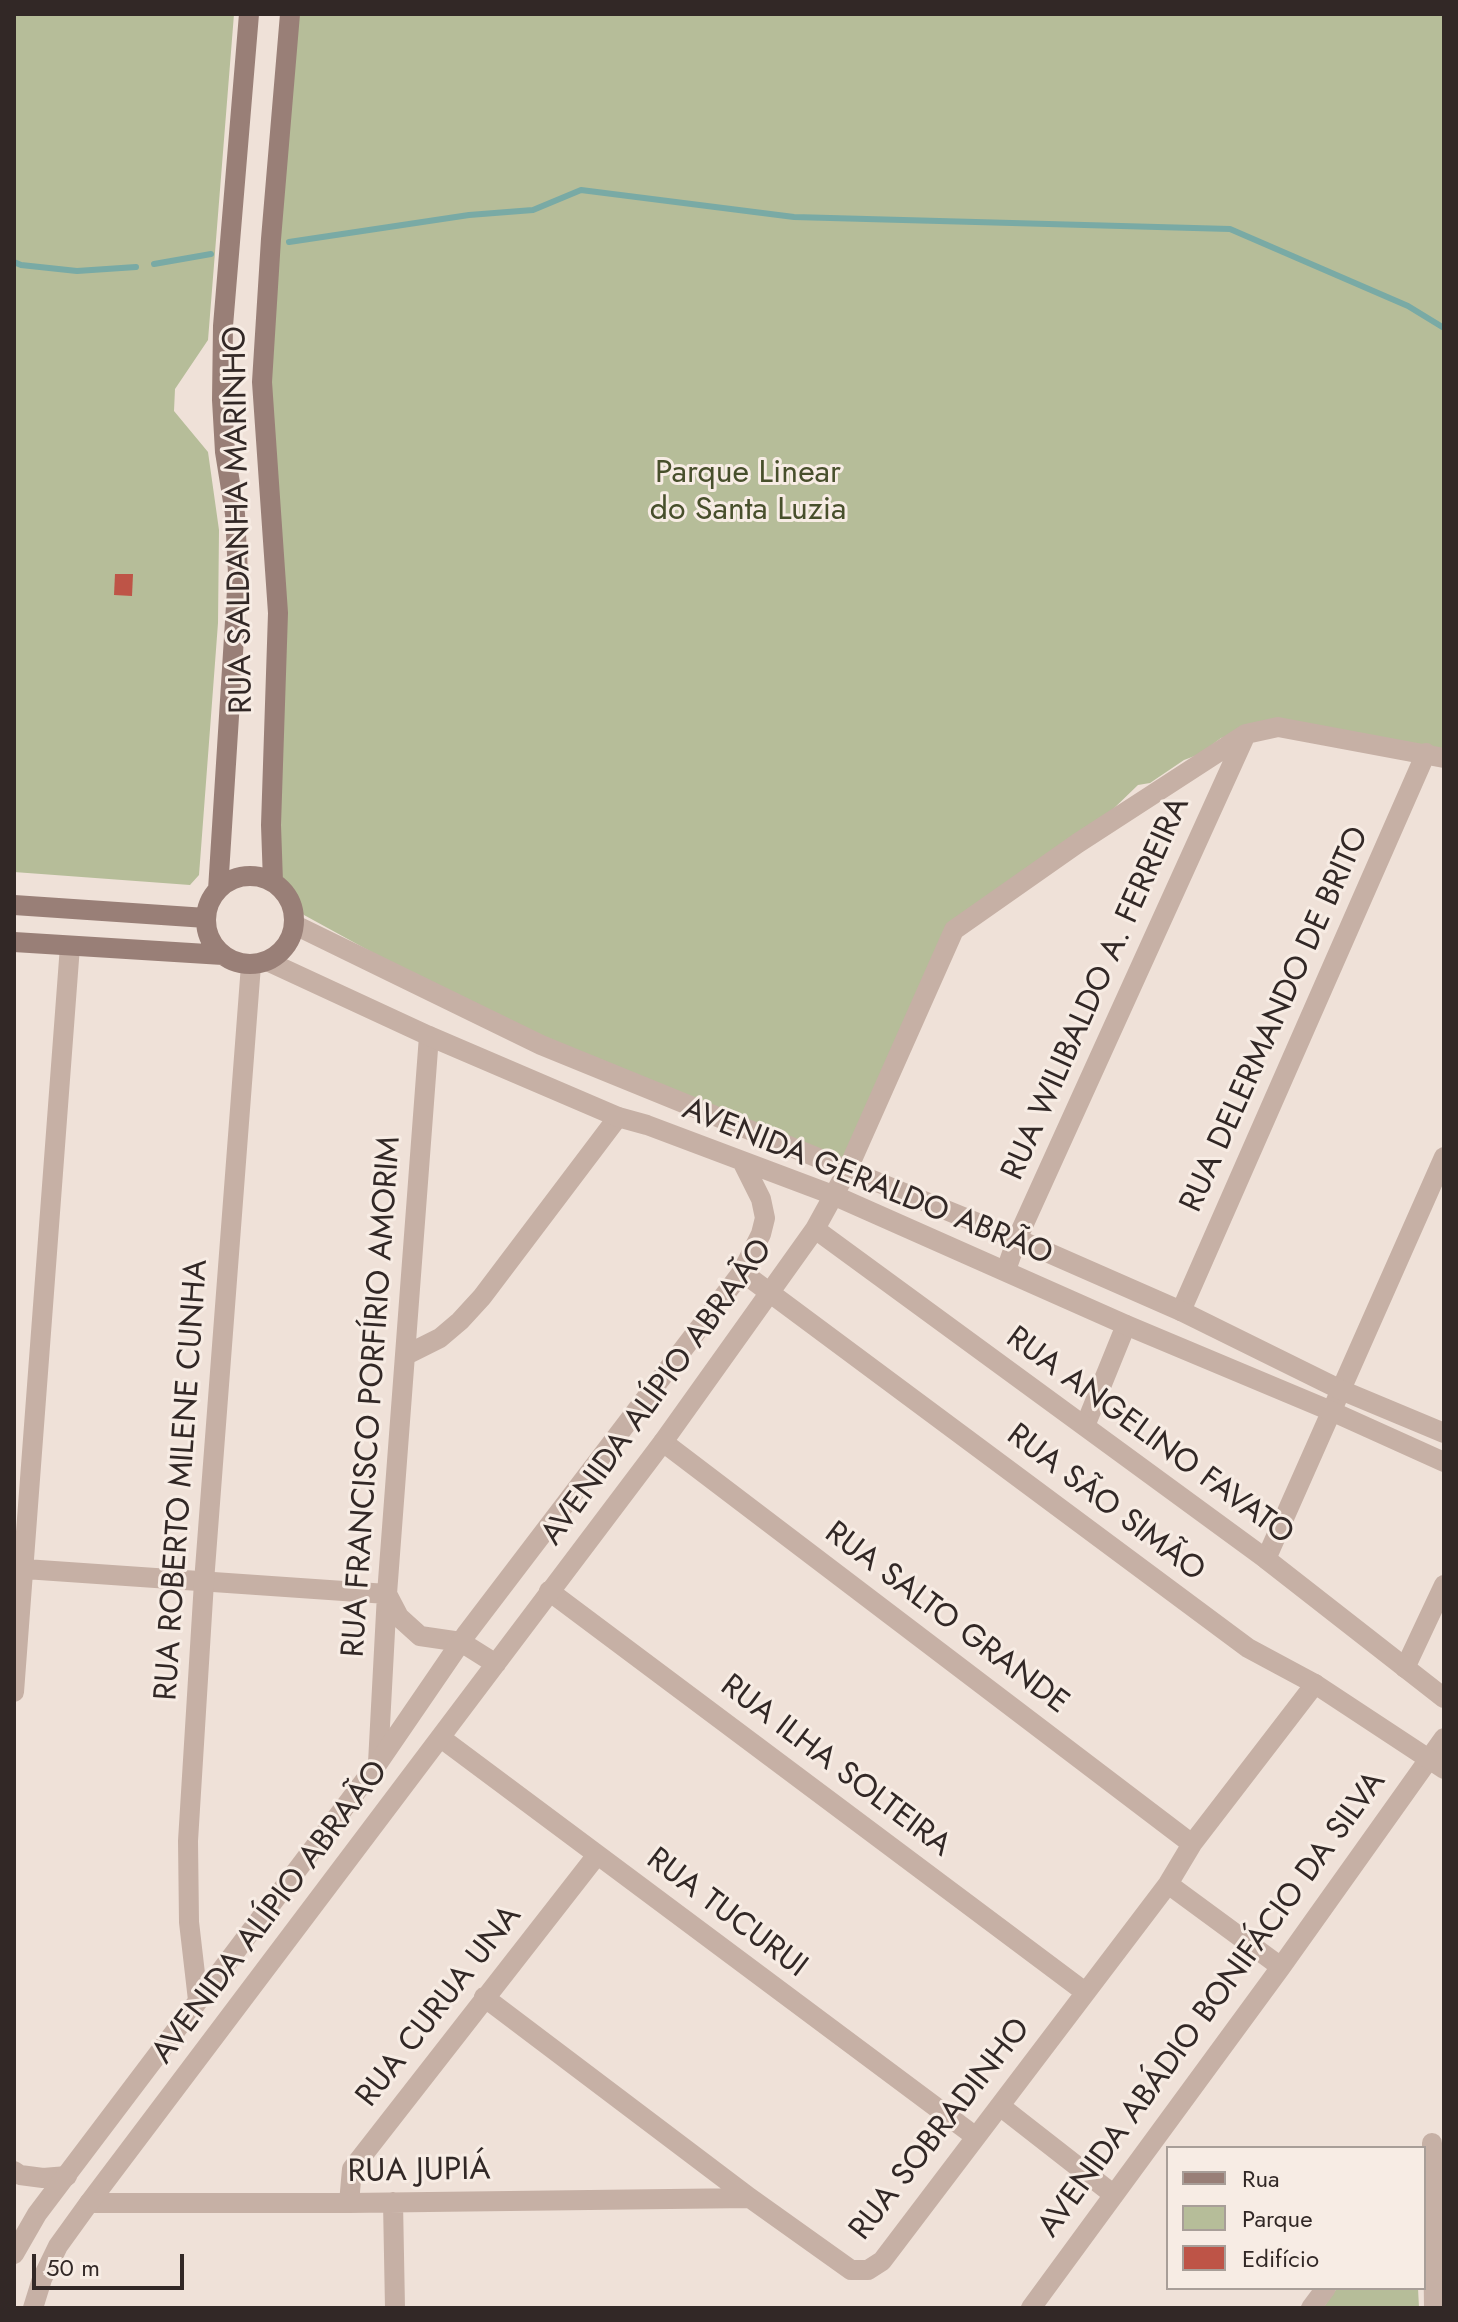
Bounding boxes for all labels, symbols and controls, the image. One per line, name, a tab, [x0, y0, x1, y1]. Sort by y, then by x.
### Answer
street label: RUA SALDANHA MARINHO	[217, 326, 263, 714]
park label: Parque Linear do Santa Luzia	[650, 455, 846, 530]
street label: RUA WILIBALDO A. FERREIRA	[995, 792, 1199, 1186]
street label: RUA DELERMANDO DE BRITO	[1174, 821, 1378, 1219]
street label: AVENIDA GERALDO ABRÃO	[676, 1091, 1058, 1275]
street label: RUA FRANCISCO PORFÍRIO AMORIM	[336, 1135, 410, 1659]
street label: AVENIDA ALÍPIO ABRAÃO	[534, 1233, 782, 1553]
street label: RUA ROBERTO MILENE CUNHA	[148, 1258, 218, 1702]
street label: RUA ANGELINO FAVATO	[998, 1320, 1300, 1554]
street label: RUA SÃO SIMÃO	[998, 1417, 1212, 1591]
street label: RUA SALTO GRANDE	[816, 1515, 1076, 1723]
street label: RUA ILHA SOLTEIRA	[712, 1668, 958, 1866]
street label: AVENIDA ALÍPIO ABRAÃO	[145, 1754, 397, 2072]
street label: AVENIDA ABÁDIO BONIFÁCIO DA SILVA	[1031, 1765, 1395, 2245]
street label: RUA TUCURUI	[638, 1841, 814, 1987]
street label: RUA CURUA UNA	[349, 1899, 531, 2115]
street label: RUA SOBRADINHO	[842, 2011, 1040, 2249]
legend	[1166, 2146, 1426, 2290]
street label: RUA JUPIÁ	[347, 2152, 491, 2192]
text: Rua	[1242, 2161, 1280, 2196]
text: Parque	[1242, 2201, 1313, 2236]
scale bar	[36, 2238, 188, 2288]
text: Edifício	[1242, 2241, 1319, 2276]
text: 50 m	[46, 2250, 100, 2285]

